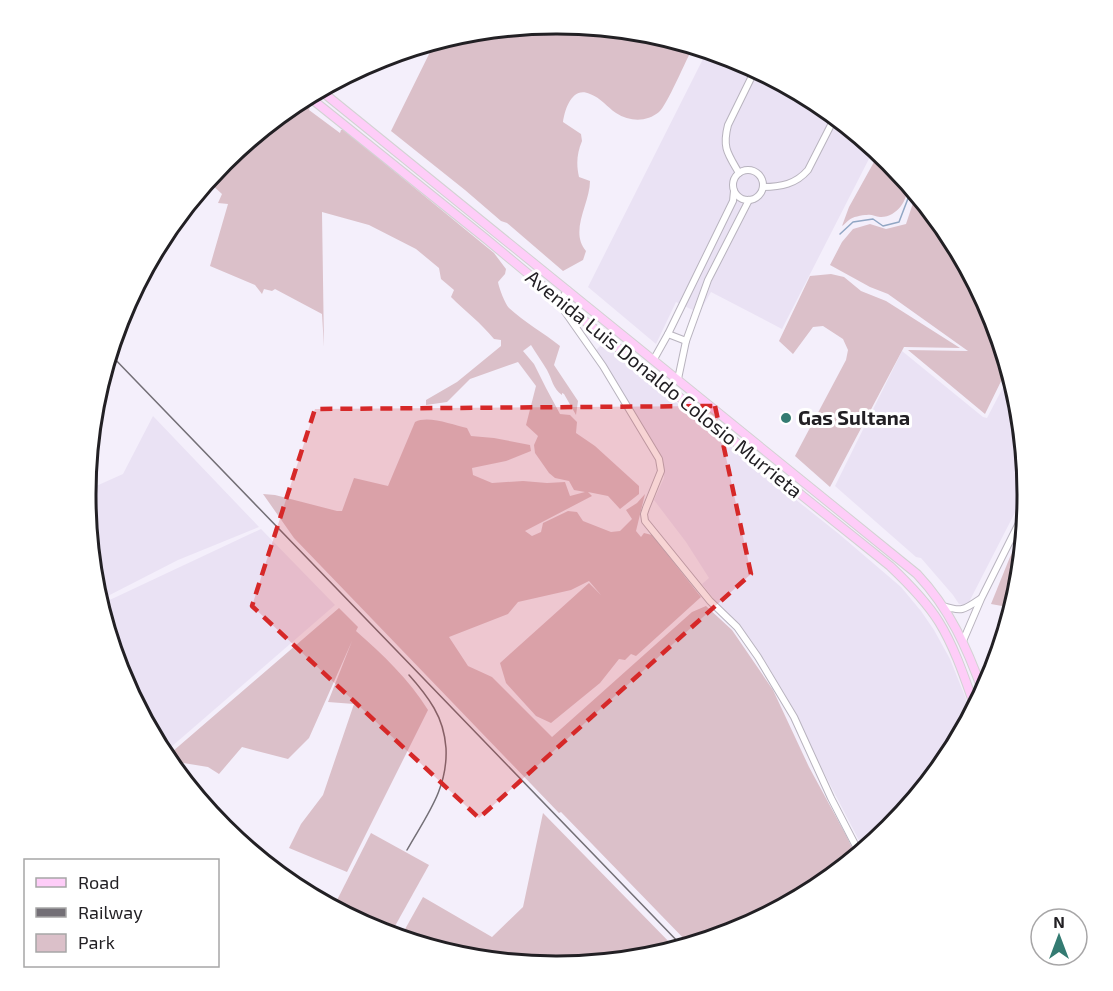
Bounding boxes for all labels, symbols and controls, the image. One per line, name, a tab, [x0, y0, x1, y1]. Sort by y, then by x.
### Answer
street label: Avenida Luis Donaldo Colosio Murrieta	[522, 264, 808, 502]
place label: Gas Sultana	[798, 405, 910, 429]
marker: Gas Sultana	[779, 411, 793, 425]
legend	[24, 859, 219, 967]
text: Road	[78, 871, 119, 893]
text: Railway	[78, 901, 143, 923]
north arrow	[1029, 907, 1089, 967]
text: N	[1053, 912, 1065, 931]
text: Park	[78, 931, 115, 953]

